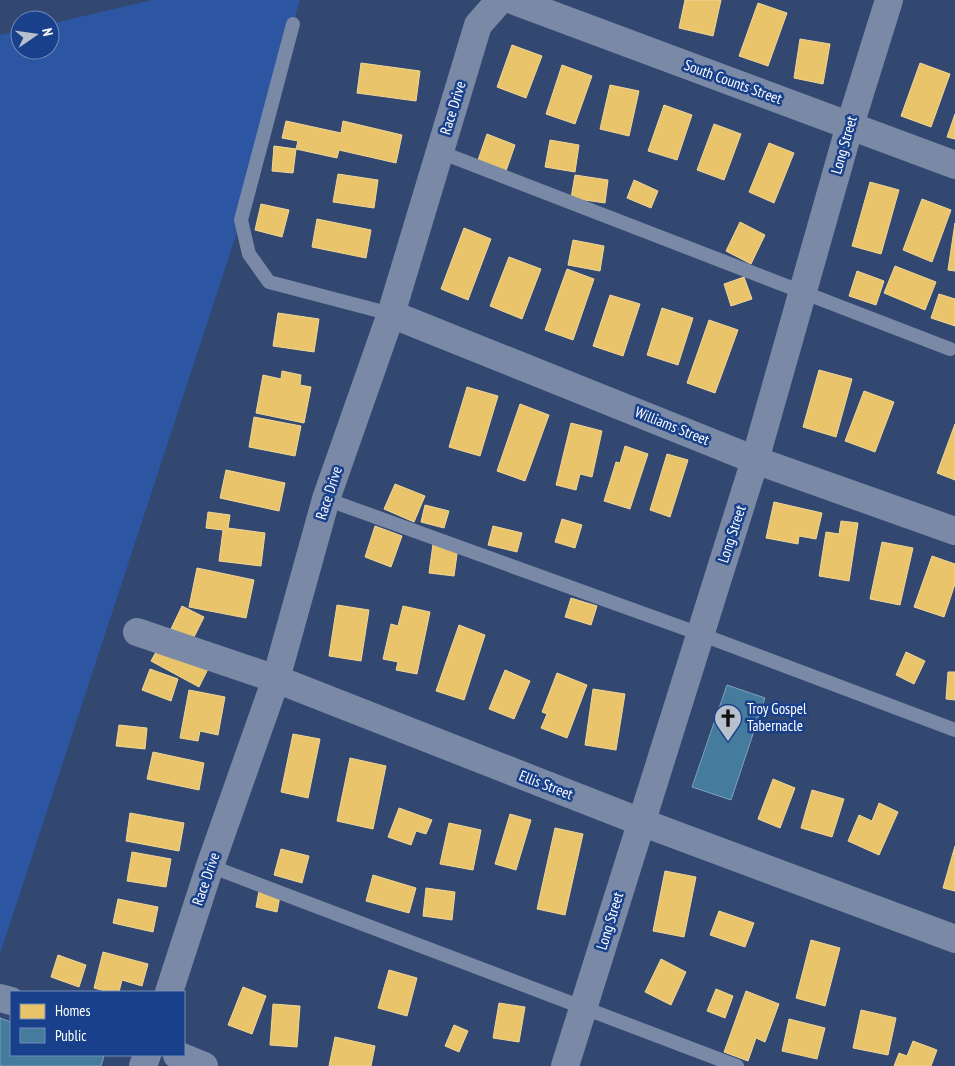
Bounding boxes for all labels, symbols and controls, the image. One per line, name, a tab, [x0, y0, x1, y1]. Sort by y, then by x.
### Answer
north arrow	[10, 10, 60, 60]
text: N	[38, 26, 57, 38]
street label: South Counts Street	[682, 55, 785, 108]
street label: Race Drive	[435, 79, 470, 137]
street label: Long Street	[826, 114, 861, 176]
street label: Williams Street	[632, 402, 712, 449]
street label: Race Drive	[311, 464, 346, 522]
street label: Long Street	[713, 503, 750, 565]
place label: Troy Gospel Tabernacle	[747, 699, 807, 735]
church icon: Troy Gospel Tabernacle	[713, 703, 743, 742]
street label: Ellis Street	[517, 766, 576, 803]
street label: Race Drive	[188, 850, 223, 908]
street label: Long Street	[592, 890, 627, 952]
legend	[10, 991, 185, 1056]
text: Homes	[55, 1001, 91, 1020]
text: Public	[55, 1026, 87, 1045]

